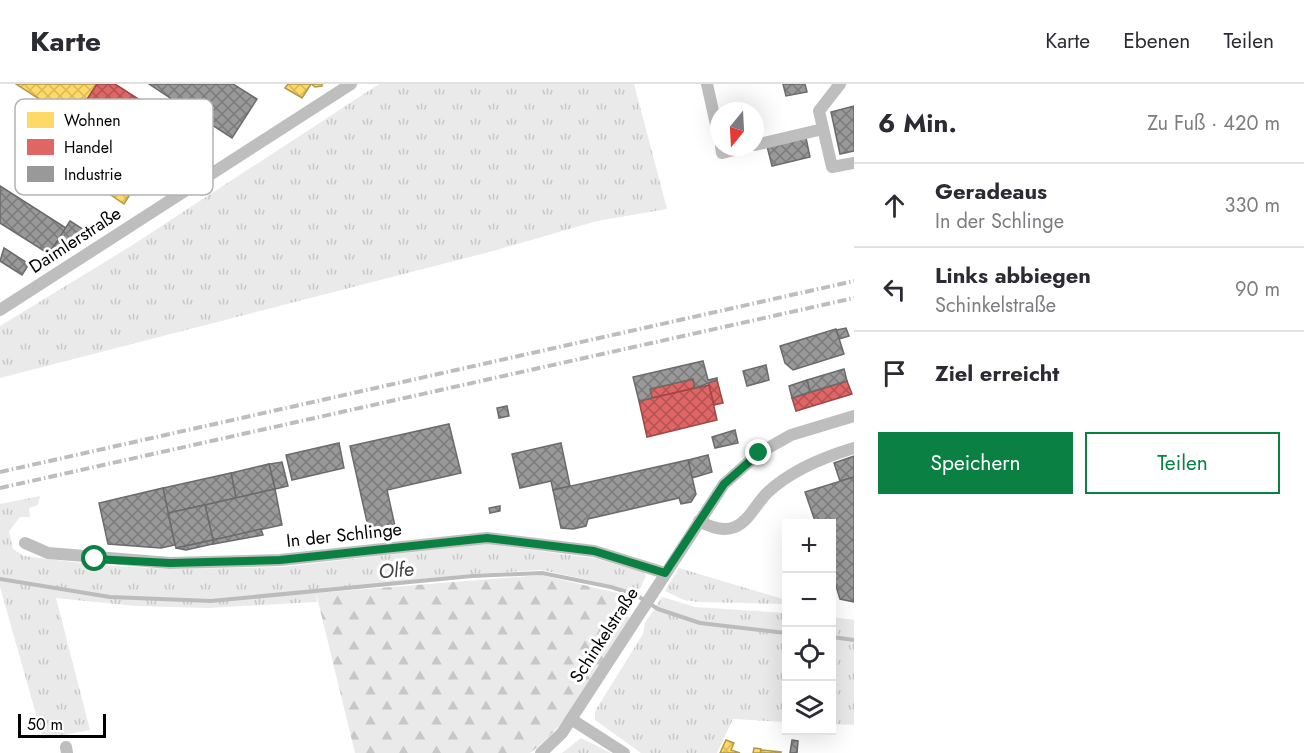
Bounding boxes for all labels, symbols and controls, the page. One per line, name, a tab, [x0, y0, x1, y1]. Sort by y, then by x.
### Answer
text: Karte	[30, 21, 101, 62]
text: Karte	[1045, 26, 1090, 56]
text: Ebenen	[1123, 26, 1190, 56]
text: Teilen	[1223, 26, 1274, 56]
legend	[15, 99, 213, 195]
north arrow	[710, 102, 764, 156]
text: 6 Min.	[878, 104, 957, 142]
text: Wohnen	[64, 109, 121, 132]
text: Zu Fuß · 420 m	[1147, 109, 1280, 138]
text: Handel	[64, 136, 113, 159]
text: Industrie	[64, 163, 122, 186]
text: Geradeaus	[935, 175, 1047, 207]
icon: ahead	[878, 189, 911, 222]
text: 330 m	[1225, 191, 1280, 220]
street label: Daimlerstraße	[24, 200, 126, 280]
text: In der Schlinge	[935, 207, 1064, 236]
text: Links abbiegen	[935, 259, 1091, 291]
icon: left	[878, 273, 911, 306]
text: 90 m	[1235, 275, 1280, 304]
text: Schinkelstraße	[935, 291, 1056, 320]
icon: arrive	[878, 357, 911, 390]
text: Ziel erreicht	[935, 357, 1059, 389]
button: Speichern	[878, 432, 1073, 494]
button: Teilen	[1085, 432, 1280, 494]
route end	[745, 439, 771, 465]
street label: In der Schlinge	[285, 516, 403, 554]
map controls	[782, 519, 836, 735]
button: +	[782, 519, 836, 573]
route start	[81, 545, 107, 571]
water label: Olfe	[377, 555, 415, 586]
button: −	[782, 573, 836, 627]
street label: Schinkelstraße	[563, 582, 645, 688]
button: locate	[782, 627, 836, 681]
button: layers	[782, 681, 836, 735]
scale bar	[18, 711, 106, 738]
text: 50 m	[27, 713, 63, 736]

